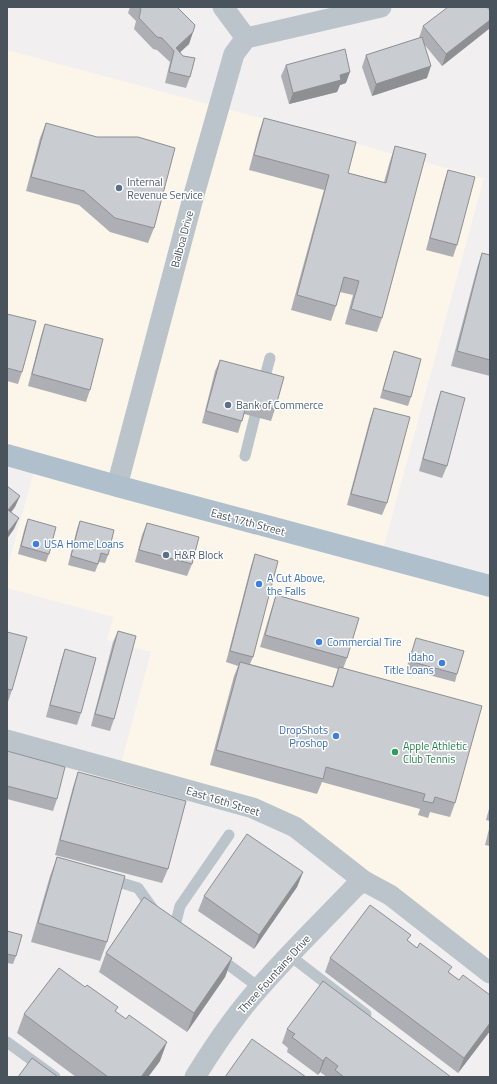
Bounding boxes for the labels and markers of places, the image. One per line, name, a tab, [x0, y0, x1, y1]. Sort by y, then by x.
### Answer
place label: Internal Revenue Service	[127, 174, 203, 203]
marker: Internal Revenue Service	[114, 183, 124, 193]
place label: Bank of Commerce	[236, 397, 324, 413]
marker: Bank of Commerce	[223, 400, 233, 410]
place label: USA Home Loans	[44, 536, 124, 552]
marker: USA Home Loans	[31, 539, 41, 549]
place label: H&R Block	[174, 547, 224, 563]
marker: H&R Block	[161, 550, 171, 560]
place label: A Cut Above, the Falls	[267, 570, 325, 599]
marker: A Cut Above, the Falls	[254, 579, 264, 589]
place label: Commercial Tire	[327, 634, 402, 650]
marker: Commercial Tire	[314, 637, 324, 647]
place label: Idaho Title Loans	[384, 649, 434, 678]
marker: Idaho Title Loans	[437, 658, 447, 668]
place label: DropShots Proshop	[279, 722, 328, 751]
marker: DropShots Proshop	[331, 731, 341, 741]
place label: Apple Athletic Club Tennis	[403, 738, 467, 767]
marker: Apple Athletic Club Tennis	[390, 747, 400, 757]

